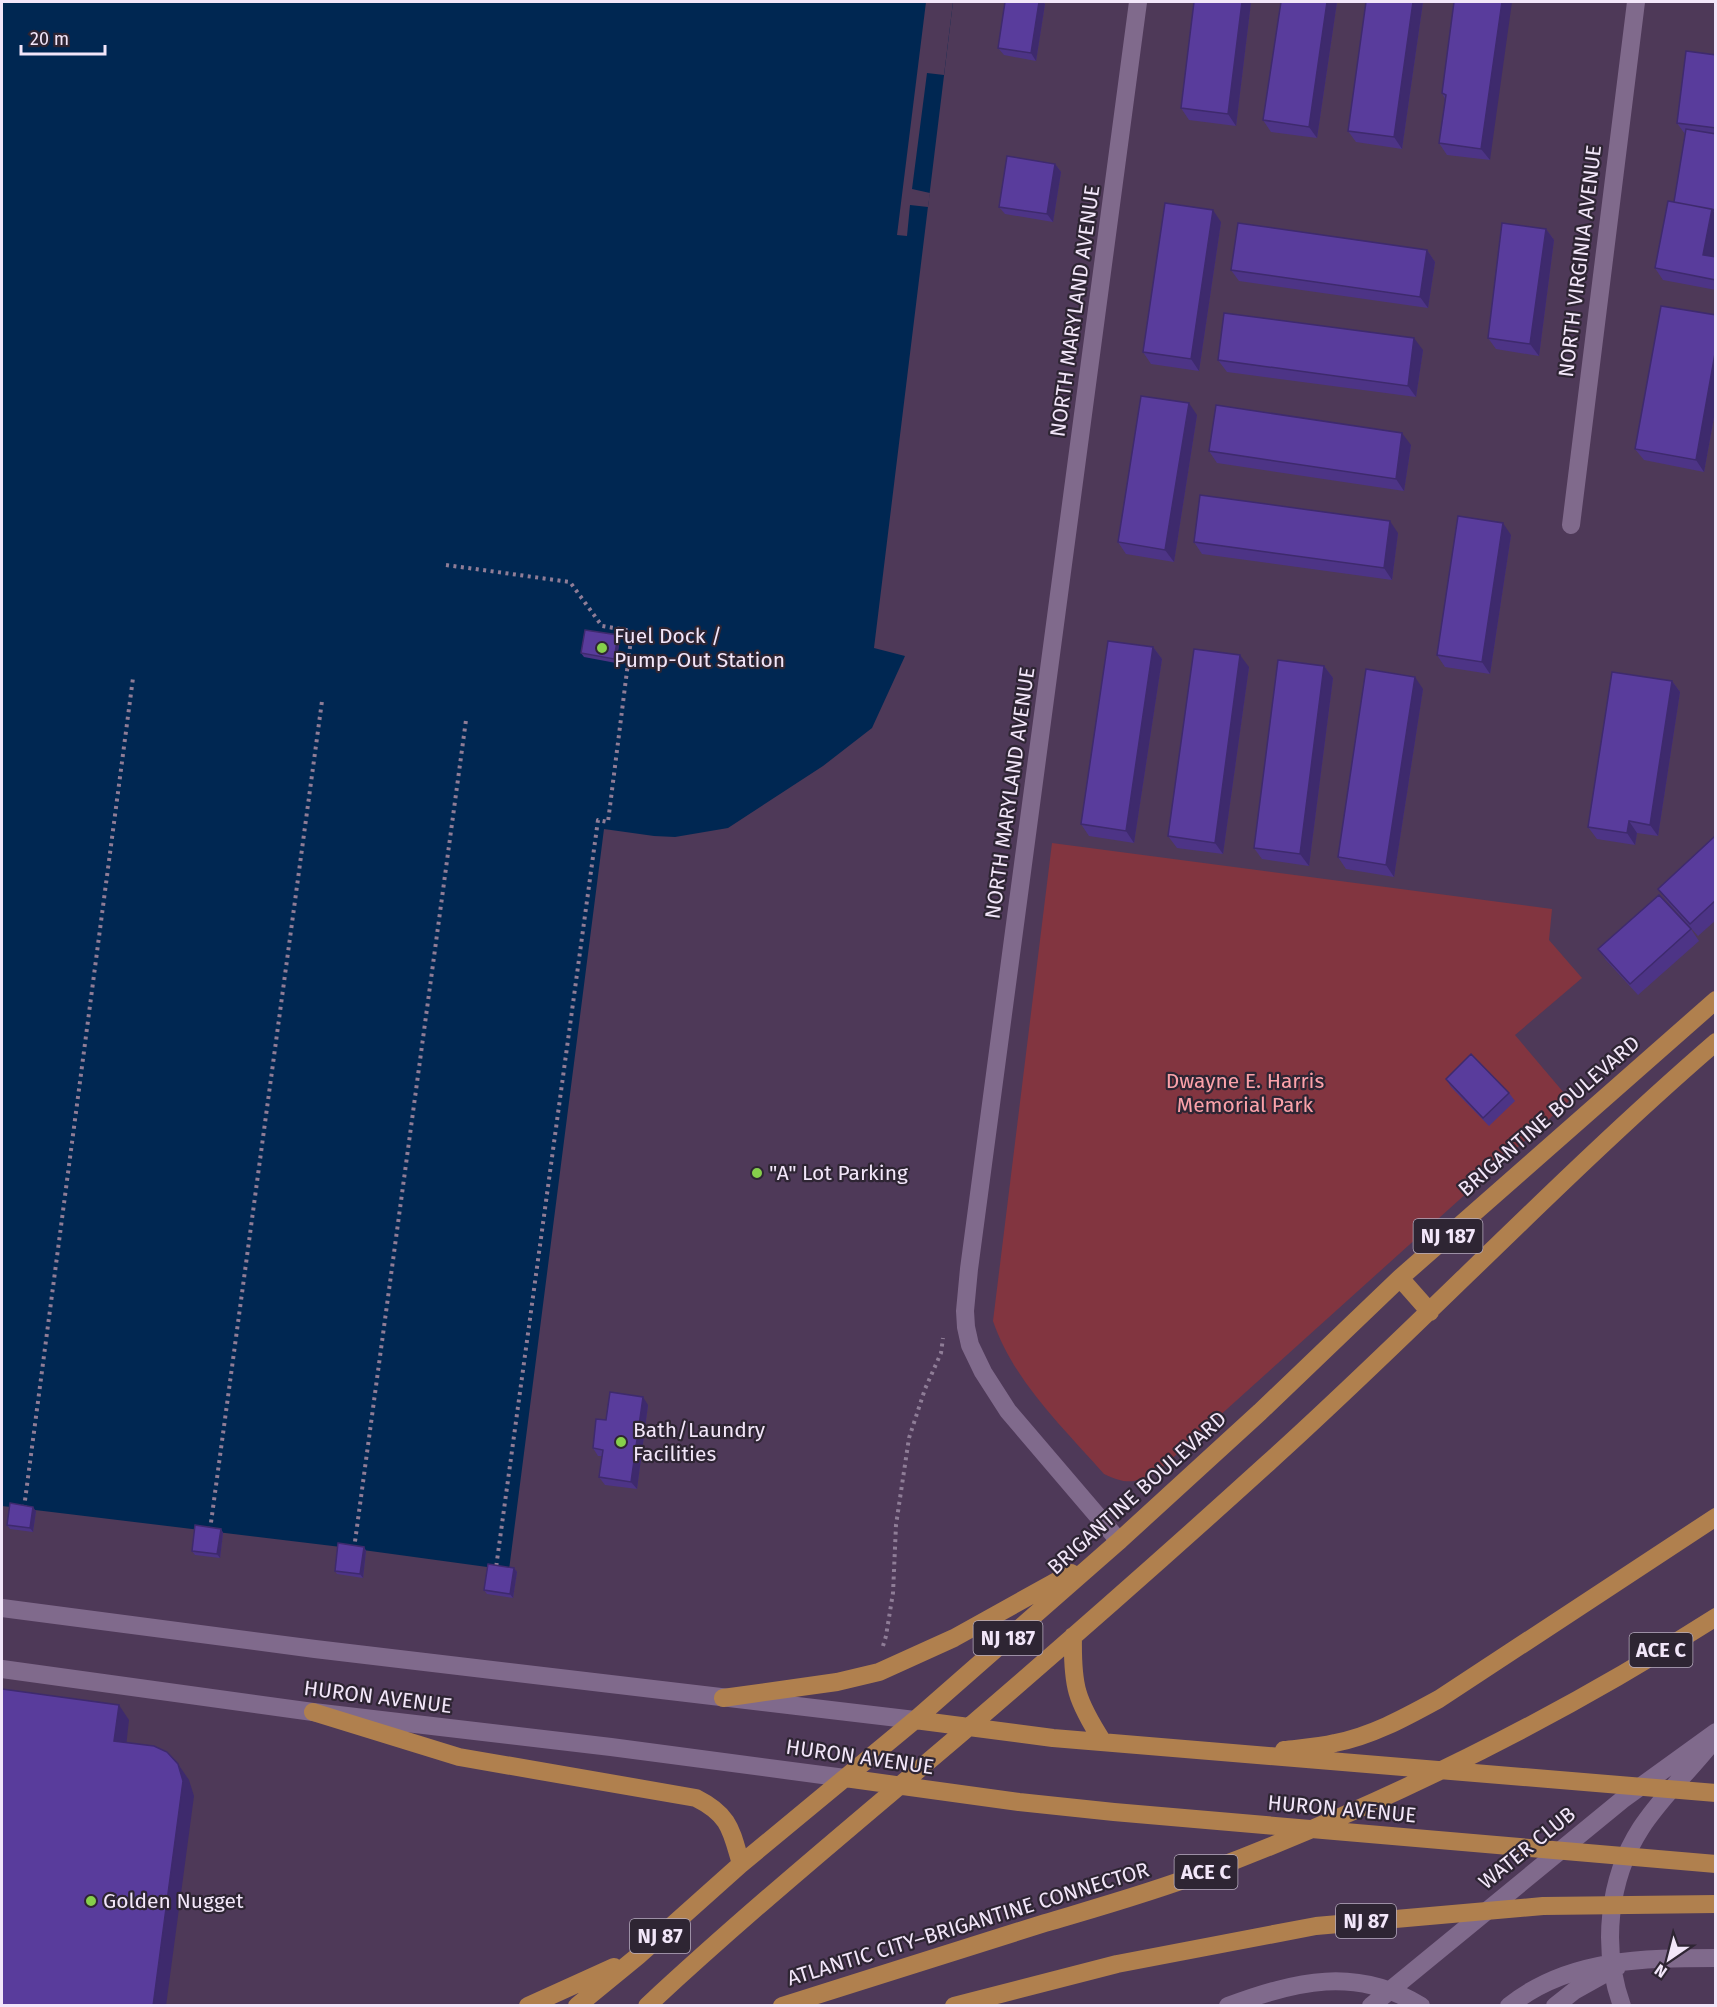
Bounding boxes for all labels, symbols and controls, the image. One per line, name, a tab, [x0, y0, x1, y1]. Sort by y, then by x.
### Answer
scale bar	[21, 18, 105, 56]
text: 20 m	[30, 28, 69, 50]
street label: NORTH VIRGINIA AVENUE	[1553, 143, 1607, 379]
street label: NORTH MARYLAND AVENUE	[1044, 183, 1106, 439]
place label: Fuel Dock / Pump-Out Station	[614, 623, 785, 673]
marker: Fuel Dock / Pump-Out Station	[595, 641, 609, 655]
street label: NORTH MARYLAND AVENUE	[979, 665, 1041, 921]
street label: BRIGANTINE BOULEVARD	[1453, 1030, 1645, 1202]
park label: Dwayne E. Harris Memorial Park	[1166, 1068, 1324, 1118]
place label: "A" Lot Parking	[769, 1160, 908, 1186]
marker: "A" Lot Parking	[750, 1166, 764, 1180]
road number: NJ 187	[1414, 1219, 1482, 1253]
street label: BRIGANTINE BOULEVARD	[1042, 1406, 1232, 1580]
place label: Bath/Laundry Facilities	[633, 1417, 766, 1467]
marker: Bath/Laundry Facilities	[614, 1435, 628, 1449]
road number: NJ 187	[974, 1621, 1042, 1655]
road number: ACE C	[1630, 1633, 1692, 1667]
street label: HURON AVENUE	[302, 1675, 454, 1719]
street label: HURON AVENUE	[784, 1734, 936, 1780]
street label: HURON AVENUE	[1267, 1790, 1417, 1828]
street label: WATER CLUB	[1473, 1801, 1581, 1895]
road number: ACE C	[1174, 1855, 1238, 1889]
street label: ATLANTIC CITY–BRIGANTINE CONNECTOR	[784, 1856, 1152, 1992]
place label: Golden Nugget	[103, 1888, 244, 1914]
marker: Golden Nugget	[84, 1894, 98, 1908]
road number: NJ 87	[1336, 1904, 1396, 1938]
road number: NJ 87	[630, 1919, 690, 1953]
north arrow	[1639, 1929, 1699, 1989]
text: N	[1651, 1960, 1670, 1982]

